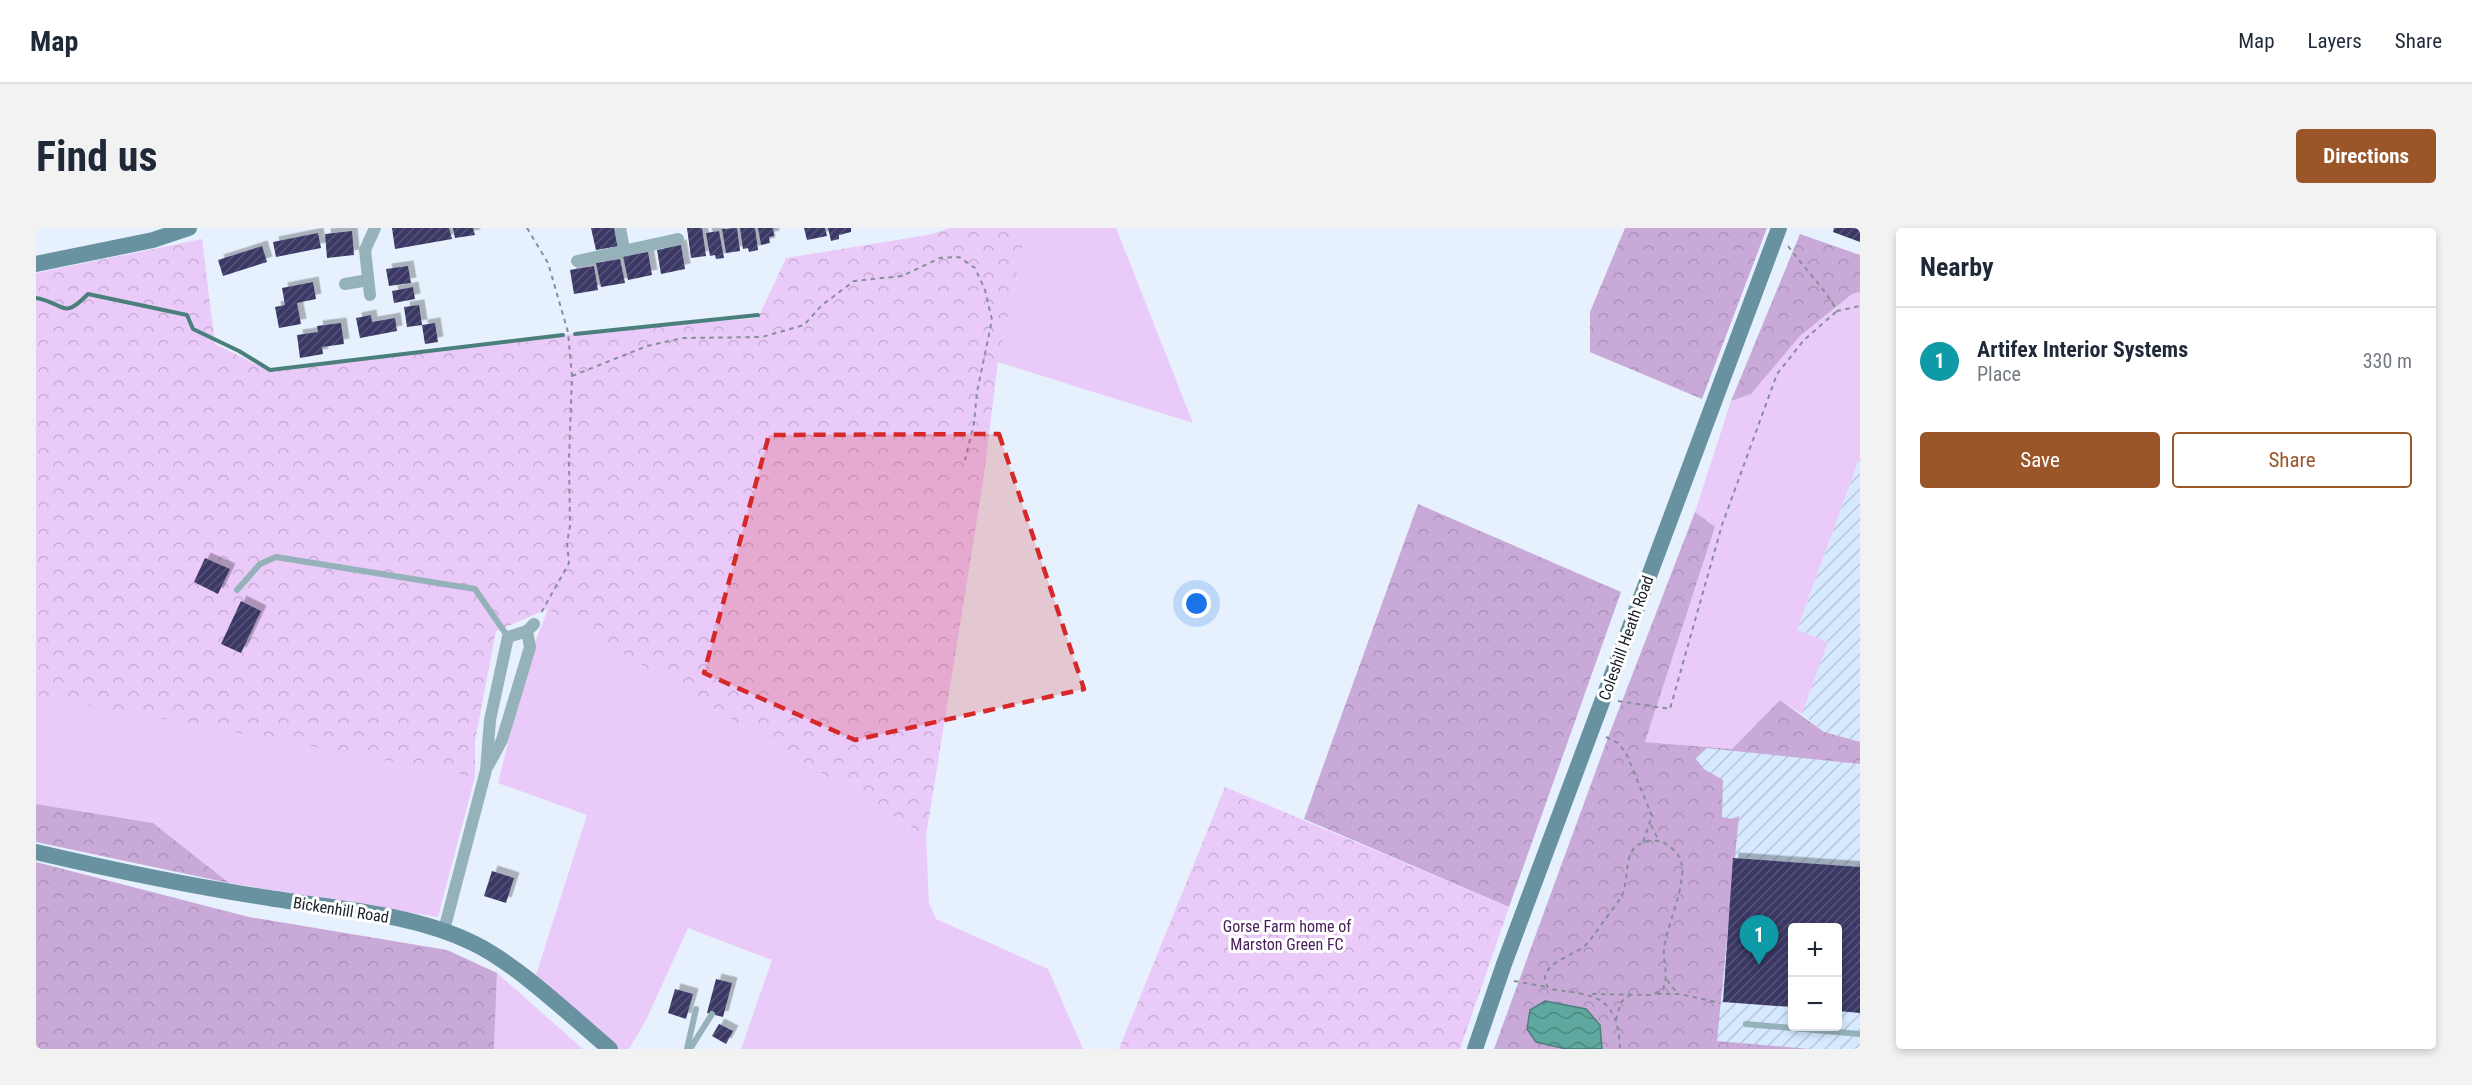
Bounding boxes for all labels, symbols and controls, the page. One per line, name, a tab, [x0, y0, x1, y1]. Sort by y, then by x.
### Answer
text: Map	[30, 25, 78, 58]
text: Map	[2238, 29, 2275, 53]
text: Layers	[2308, 29, 2362, 53]
text: Share	[2395, 29, 2442, 53]
button: Directions	[2296, 129, 2436, 183]
text: Find us	[36, 132, 157, 181]
text: Nearby	[1920, 252, 1994, 282]
text: Artifex Interior Systems	[1977, 337, 2188, 362]
text: 1	[1934, 349, 1945, 373]
text: 330 m	[2363, 349, 2412, 373]
text: Place	[1977, 362, 2021, 386]
button: Save	[1920, 432, 2160, 488]
button: Share	[2172, 432, 2412, 488]
street label: Coleshill Heath Road	[1595, 573, 1657, 703]
your location	[1182, 589, 1211, 618]
street label: Bickenhill Road	[292, 893, 390, 927]
pin: 1	[1740, 916, 1778, 965]
park label: Gorse Farm home of Marston Green FC	[1223, 917, 1351, 954]
map controls	[1788, 923, 1842, 1031]
button: +	[1788, 923, 1842, 977]
button: −	[1788, 977, 1842, 1031]

